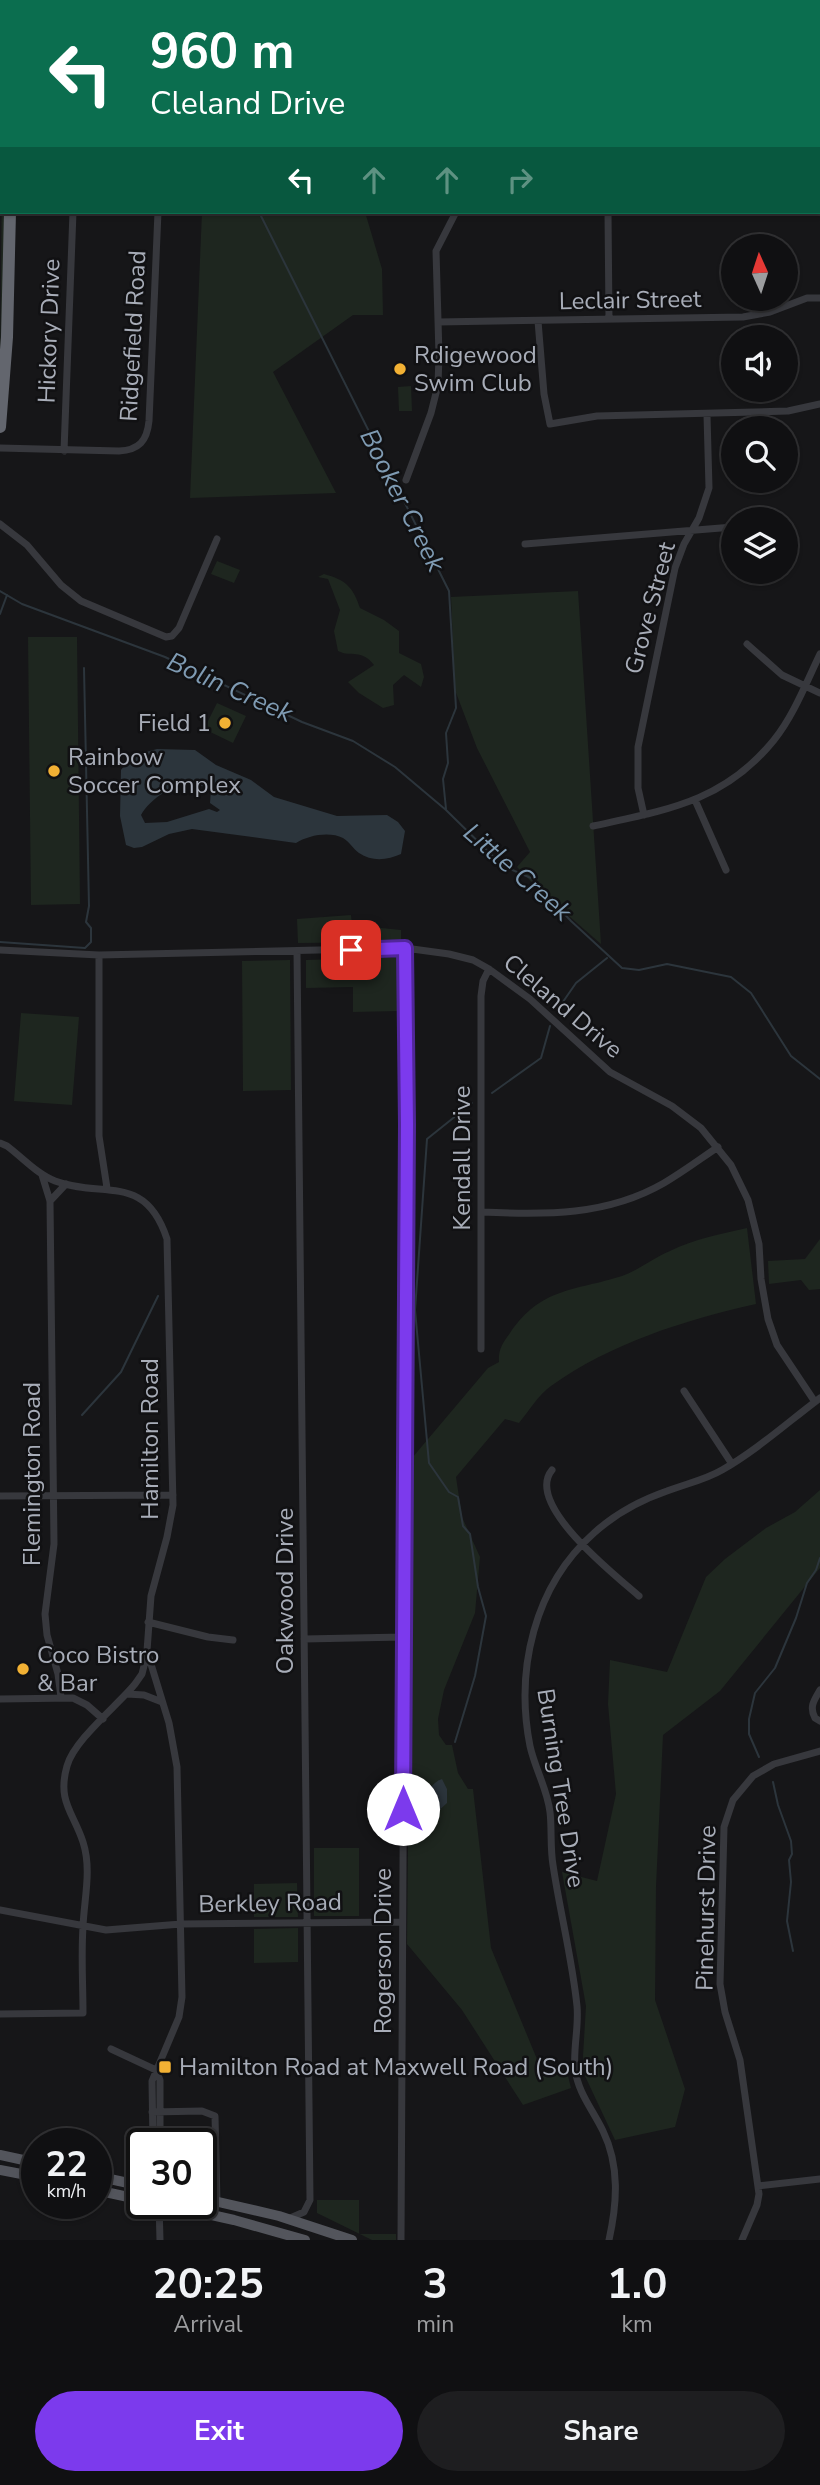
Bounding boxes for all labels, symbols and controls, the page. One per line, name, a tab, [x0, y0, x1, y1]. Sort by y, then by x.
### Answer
text: 960 m	[150, 18, 294, 85]
icon: left	[35, 28, 126, 119]
text: Cleland Drive	[150, 82, 345, 125]
icon: left	[282, 161, 320, 199]
icon: ahead	[355, 161, 393, 199]
icon: ahead	[428, 161, 466, 199]
icon: right	[501, 161, 539, 199]
north arrow	[721, 234, 798, 312]
map controls	[721, 234, 798, 584]
street label: Ridgefield Road	[113, 249, 153, 423]
street label: Hickory Drive	[30, 258, 68, 404]
street label: Leclair Street	[559, 283, 702, 317]
button: sound	[721, 325, 798, 402]
place label: Rdigewood Swim Club	[414, 339, 537, 399]
marker: Rdigewood Swim Club	[392, 361, 408, 377]
button: search	[721, 416, 798, 493]
water label: Booker Creek	[351, 423, 454, 579]
button: layers	[721, 507, 798, 584]
street label: Grove Street	[617, 538, 683, 678]
water label: Bolin Creek	[161, 644, 299, 731]
place label: Field 1	[138, 707, 211, 739]
marker: Field 1	[217, 715, 233, 731]
place label: Rainbow Soccer Complex	[68, 741, 241, 801]
marker: Rainbow Soccer Complex	[46, 763, 62, 779]
water label: Little Creek	[456, 815, 580, 930]
pin	[321, 920, 381, 980]
icon: arrive	[332, 931, 370, 969]
street label: Cleland Drive	[497, 947, 629, 1065]
street label: Kendall Drive	[446, 1085, 478, 1231]
street label: Hamilton Road	[134, 1358, 166, 1520]
street label: Flemington Road	[16, 1382, 48, 1566]
street label: Oakwood Drive	[269, 1508, 301, 1674]
place label: Coco Bistro & Bar	[37, 1639, 159, 1699]
marker: Coco Bistro & Bar	[15, 1661, 31, 1677]
street label: Burning Tree Drive	[529, 1686, 593, 1890]
position arrow	[366, 1772, 440, 1846]
street label: Pinehurst Drive	[689, 1825, 723, 1991]
street label: Rogerson Drive	[367, 1868, 399, 2034]
street label: Berkley Road	[198, 1886, 342, 1920]
place label: Hamilton Road at Maxwell Road (South)	[179, 2051, 613, 2083]
marker: Hamilton Road at Maxwell Road (South)	[157, 2059, 173, 2075]
speed limit sign: 30	[126, 2128, 217, 2219]
text: 22	[45, 2141, 88, 2188]
text: km/h	[47, 2179, 86, 2203]
text: 20:25	[152, 2256, 264, 2313]
text: 3	[423, 2256, 448, 2313]
text: 1.0	[607, 2256, 668, 2313]
text: Arrival	[173, 2309, 243, 2340]
text: min	[416, 2309, 454, 2340]
text: km	[621, 2309, 653, 2340]
button: Exit	[35, 2391, 403, 2471]
button: Share	[417, 2391, 785, 2471]

